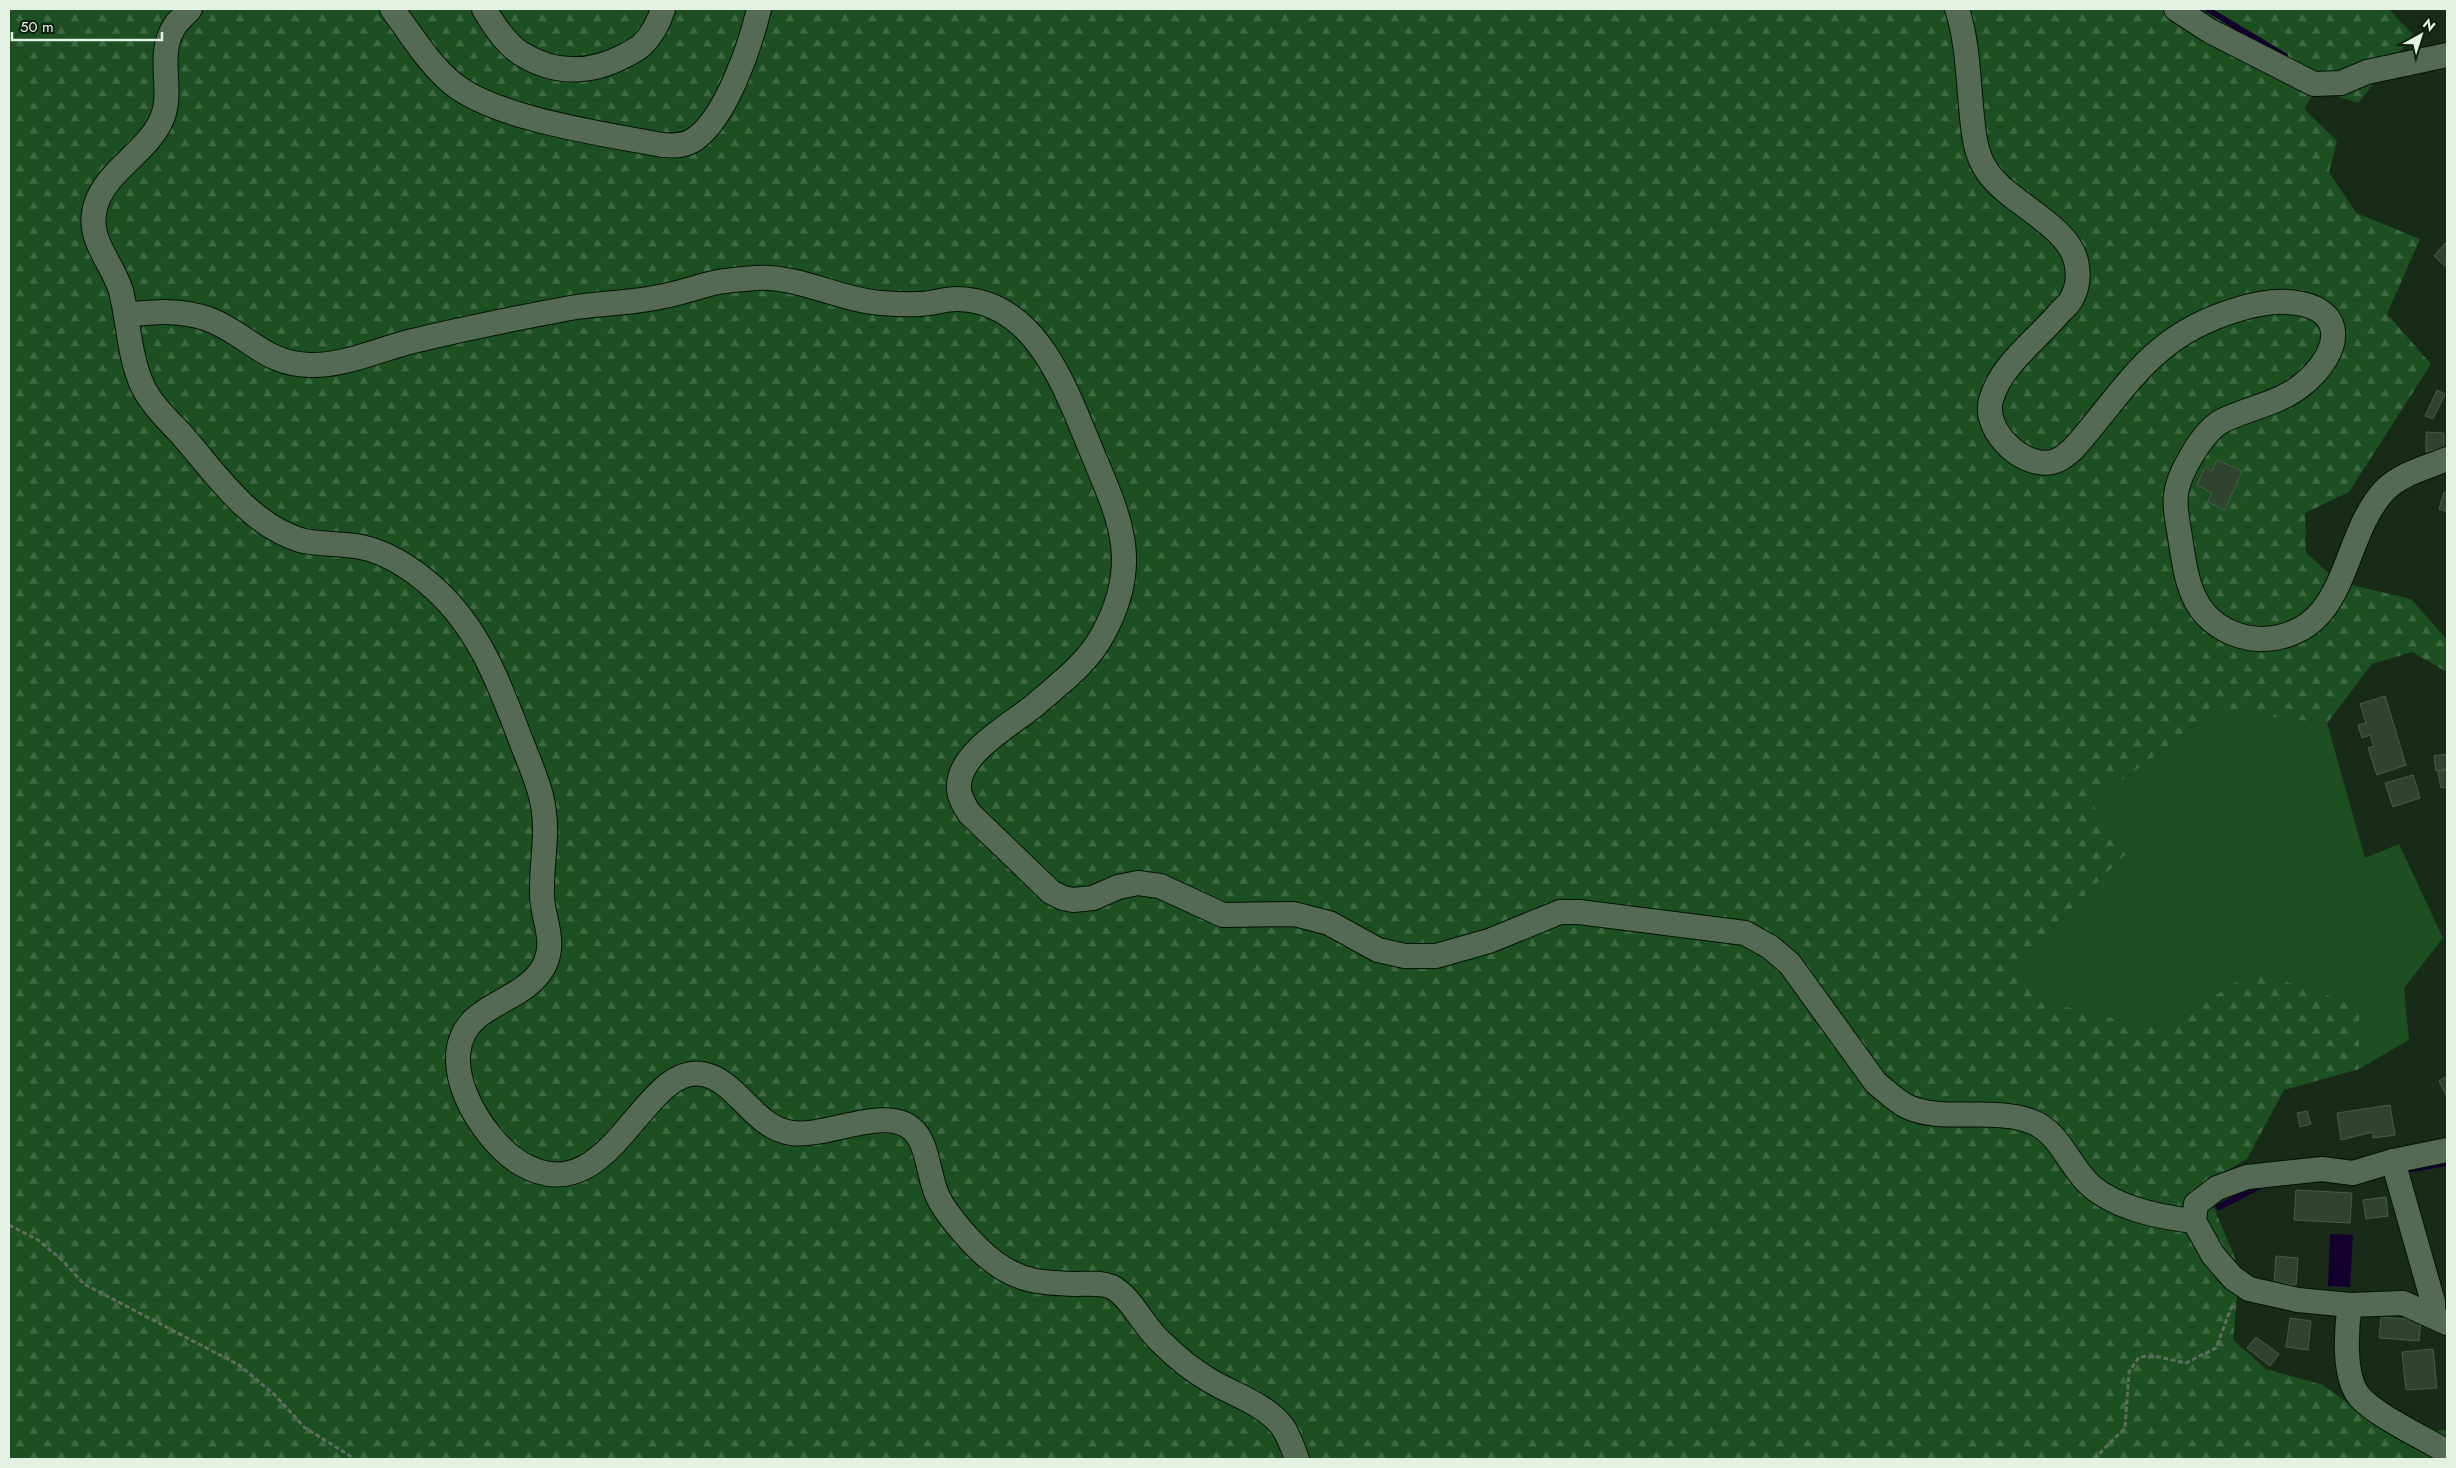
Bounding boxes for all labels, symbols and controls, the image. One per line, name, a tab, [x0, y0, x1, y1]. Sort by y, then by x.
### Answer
scale bar	[12, 10, 162, 42]
north arrow	[2396, 10, 2446, 60]
text: N	[2419, 14, 2440, 36]
text: 50 m	[20, 16, 54, 38]

